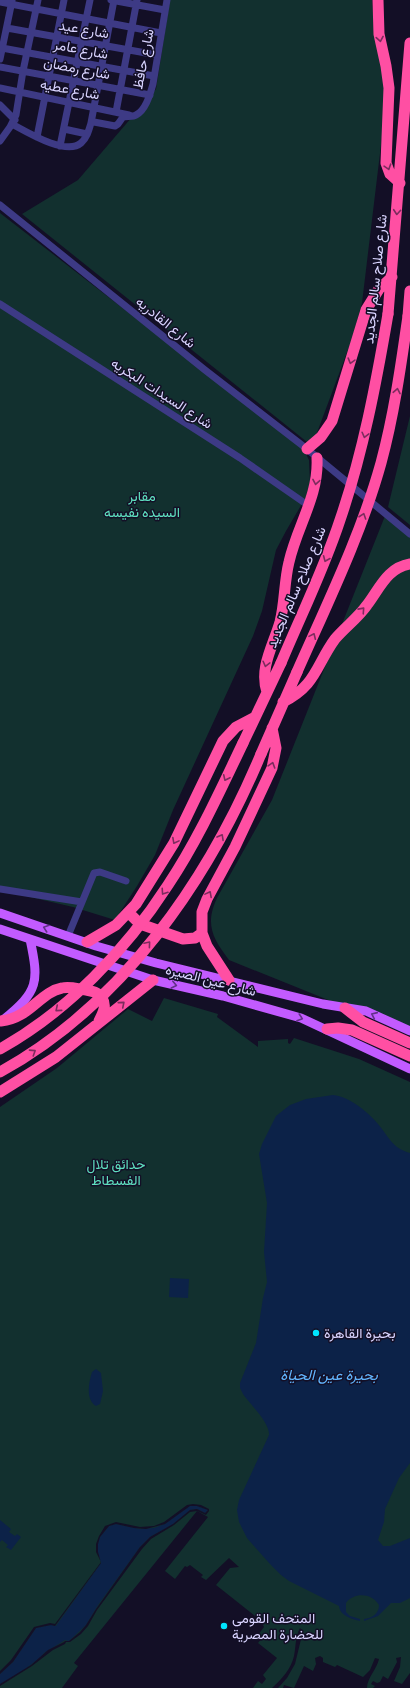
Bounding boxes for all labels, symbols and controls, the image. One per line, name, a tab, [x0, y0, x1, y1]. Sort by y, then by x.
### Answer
street label: شارع عيد	[57, 16, 111, 44]
street label: شارع حافظ	[128, 27, 160, 91]
street label: شارع عامر	[51, 35, 110, 65]
one-way arrow	[375, 36, 384, 42]
street label: شارع رمضان	[42, 53, 112, 85]
street label: شارع عطيه	[38, 74, 101, 106]
one-way arrow	[383, 164, 392, 171]
one-way arrow	[393, 209, 402, 215]
street label: شارع صلاح سالم الجديد	[359, 213, 393, 345]
street label: شارع القادريه	[131, 292, 200, 353]
street label: شارع السيدات البكريه	[107, 353, 216, 434]
one-way arrow	[347, 357, 356, 364]
one-way arrow	[392, 388, 400, 394]
one-way arrow	[361, 432, 369, 438]
one-way arrow	[312, 479, 321, 485]
park label: مقابر السيده نفيسه	[104, 487, 180, 521]
one-way arrow	[358, 513, 367, 520]
street label: شارع صلاح سالم الجديد	[262, 524, 332, 651]
one-way arrow	[322, 555, 330, 562]
one-way arrow	[358, 608, 365, 615]
one-way arrow	[308, 633, 316, 640]
one-way arrow	[262, 661, 270, 667]
one-way arrow	[267, 762, 276, 769]
one-way arrow	[223, 774, 231, 782]
one-way arrow	[217, 834, 224, 841]
one-way arrow	[173, 836, 180, 844]
one-way arrow	[161, 888, 169, 895]
one-way arrow	[204, 891, 212, 898]
one-way arrow	[43, 925, 50, 933]
one-way arrow	[144, 942, 151, 949]
street label: شارع عين الصيره	[163, 960, 258, 1002]
one-way arrow	[171, 980, 177, 988]
one-way arrow	[117, 1001, 125, 1008]
one-way arrow	[55, 1004, 62, 1011]
one-way arrow	[371, 1012, 379, 1020]
one-way arrow	[296, 1014, 303, 1022]
one-way arrow	[29, 1050, 36, 1057]
park label: حدائق تلال الفسطاط	[87, 1155, 146, 1189]
place label: بحيرة القاهرة	[324, 1324, 396, 1342]
marker: بحيرة القاهرة	[311, 1328, 321, 1338]
water label: بحيرة عين الحياة	[280, 1365, 378, 1384]
place label: المتحف القومى للحضارة المصرية	[232, 1609, 323, 1643]
marker: المتحف القومى للحضارة المصرية	[219, 1621, 229, 1631]

